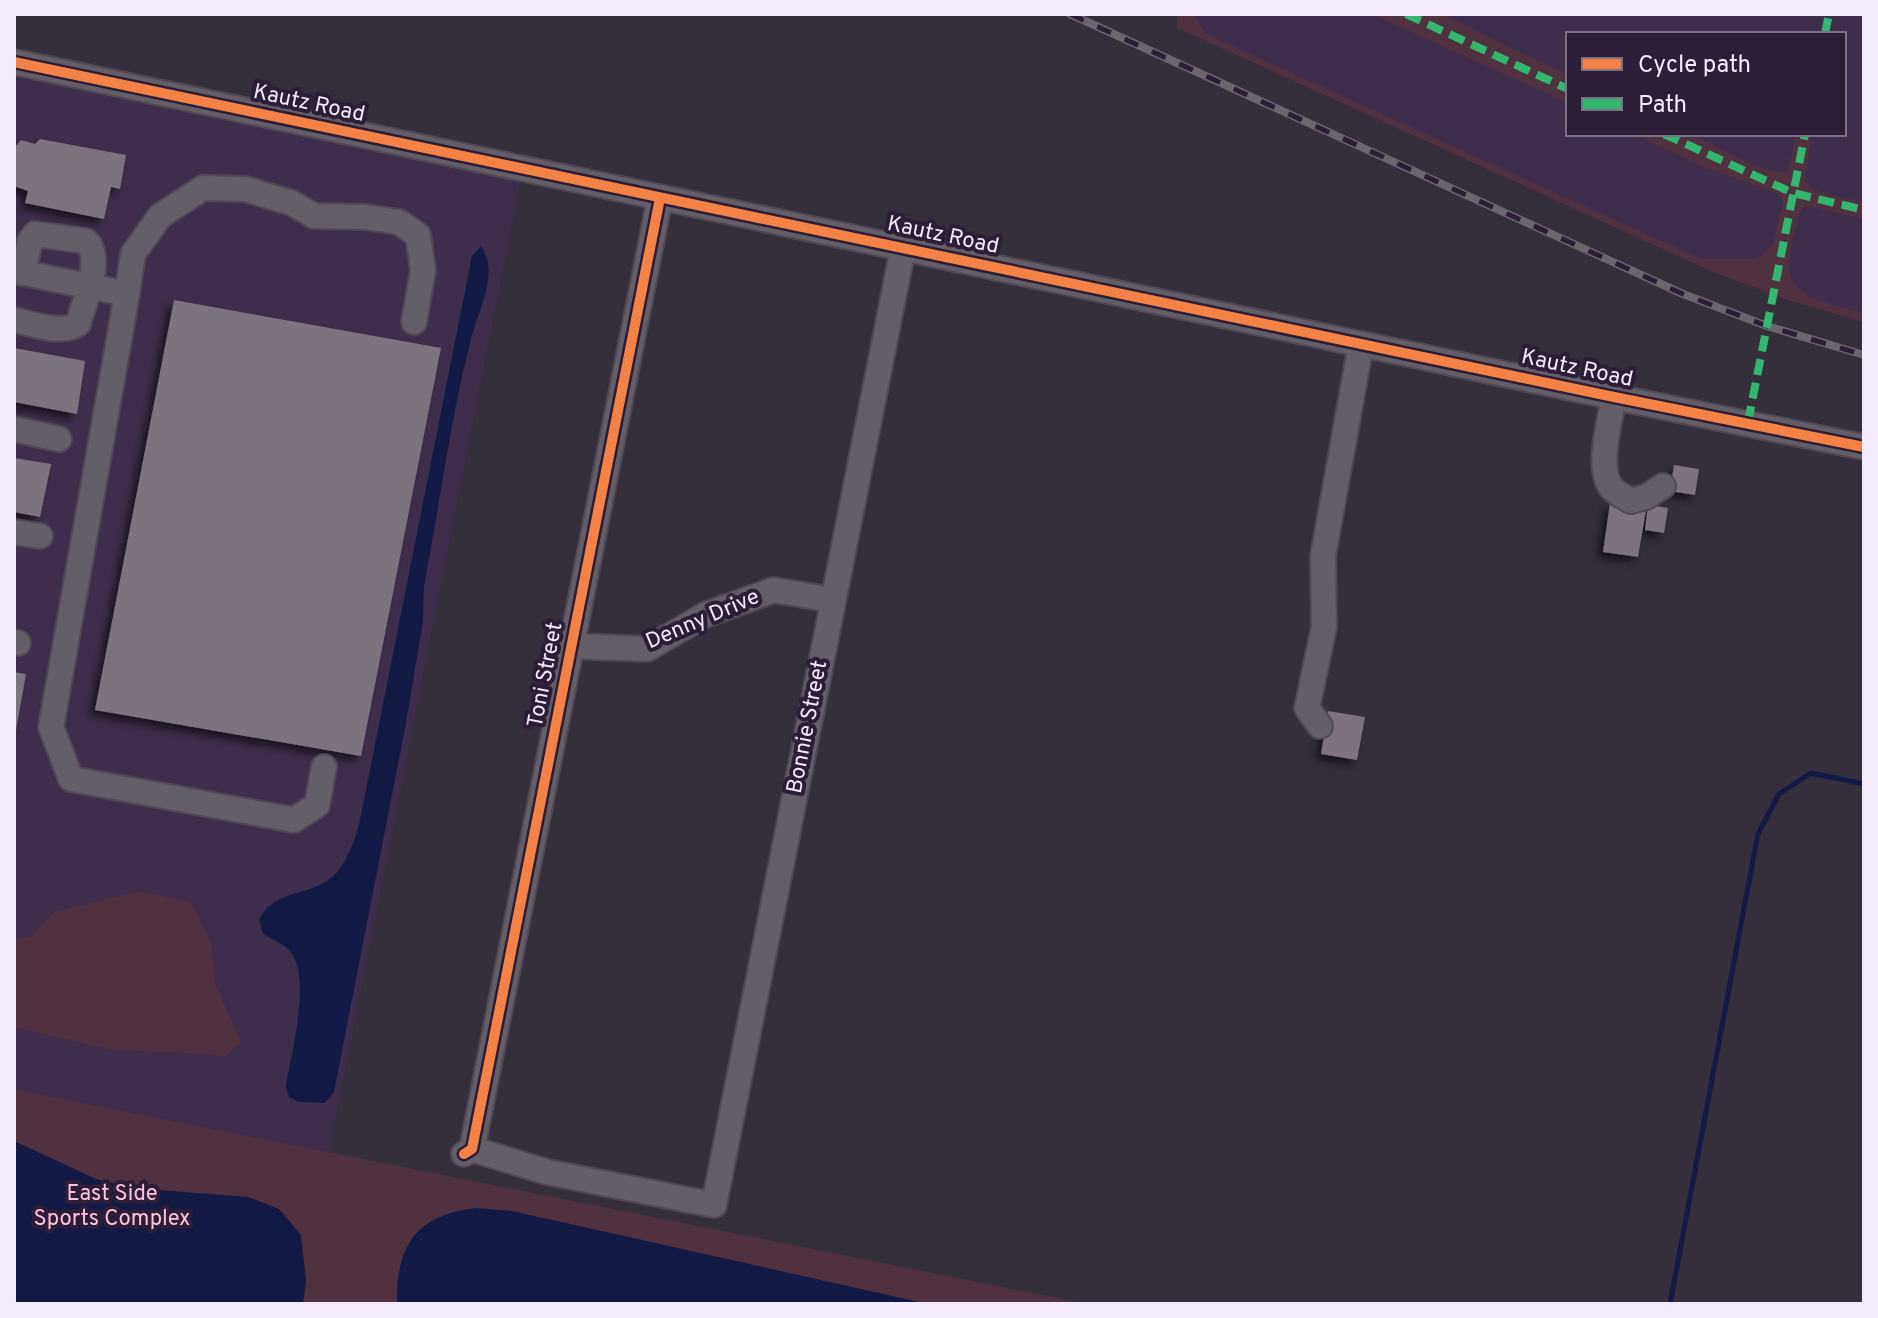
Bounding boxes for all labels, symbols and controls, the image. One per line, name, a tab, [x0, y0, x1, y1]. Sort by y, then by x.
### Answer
legend	[1566, 32, 1846, 136]
text: Cycle path	[1638, 51, 1751, 81]
street label: Kautz Road	[251, 79, 367, 129]
text: Path	[1638, 91, 1687, 121]
street label: Kautz Road	[885, 211, 1001, 261]
street label: Kautz Road	[1519, 344, 1635, 394]
street label: Denny Drive	[642, 584, 764, 656]
street label: Toni Street	[523, 620, 569, 730]
street label: Bonnie Street	[782, 658, 834, 796]
park label: East Side Sports Complex	[34, 1181, 190, 1233]

